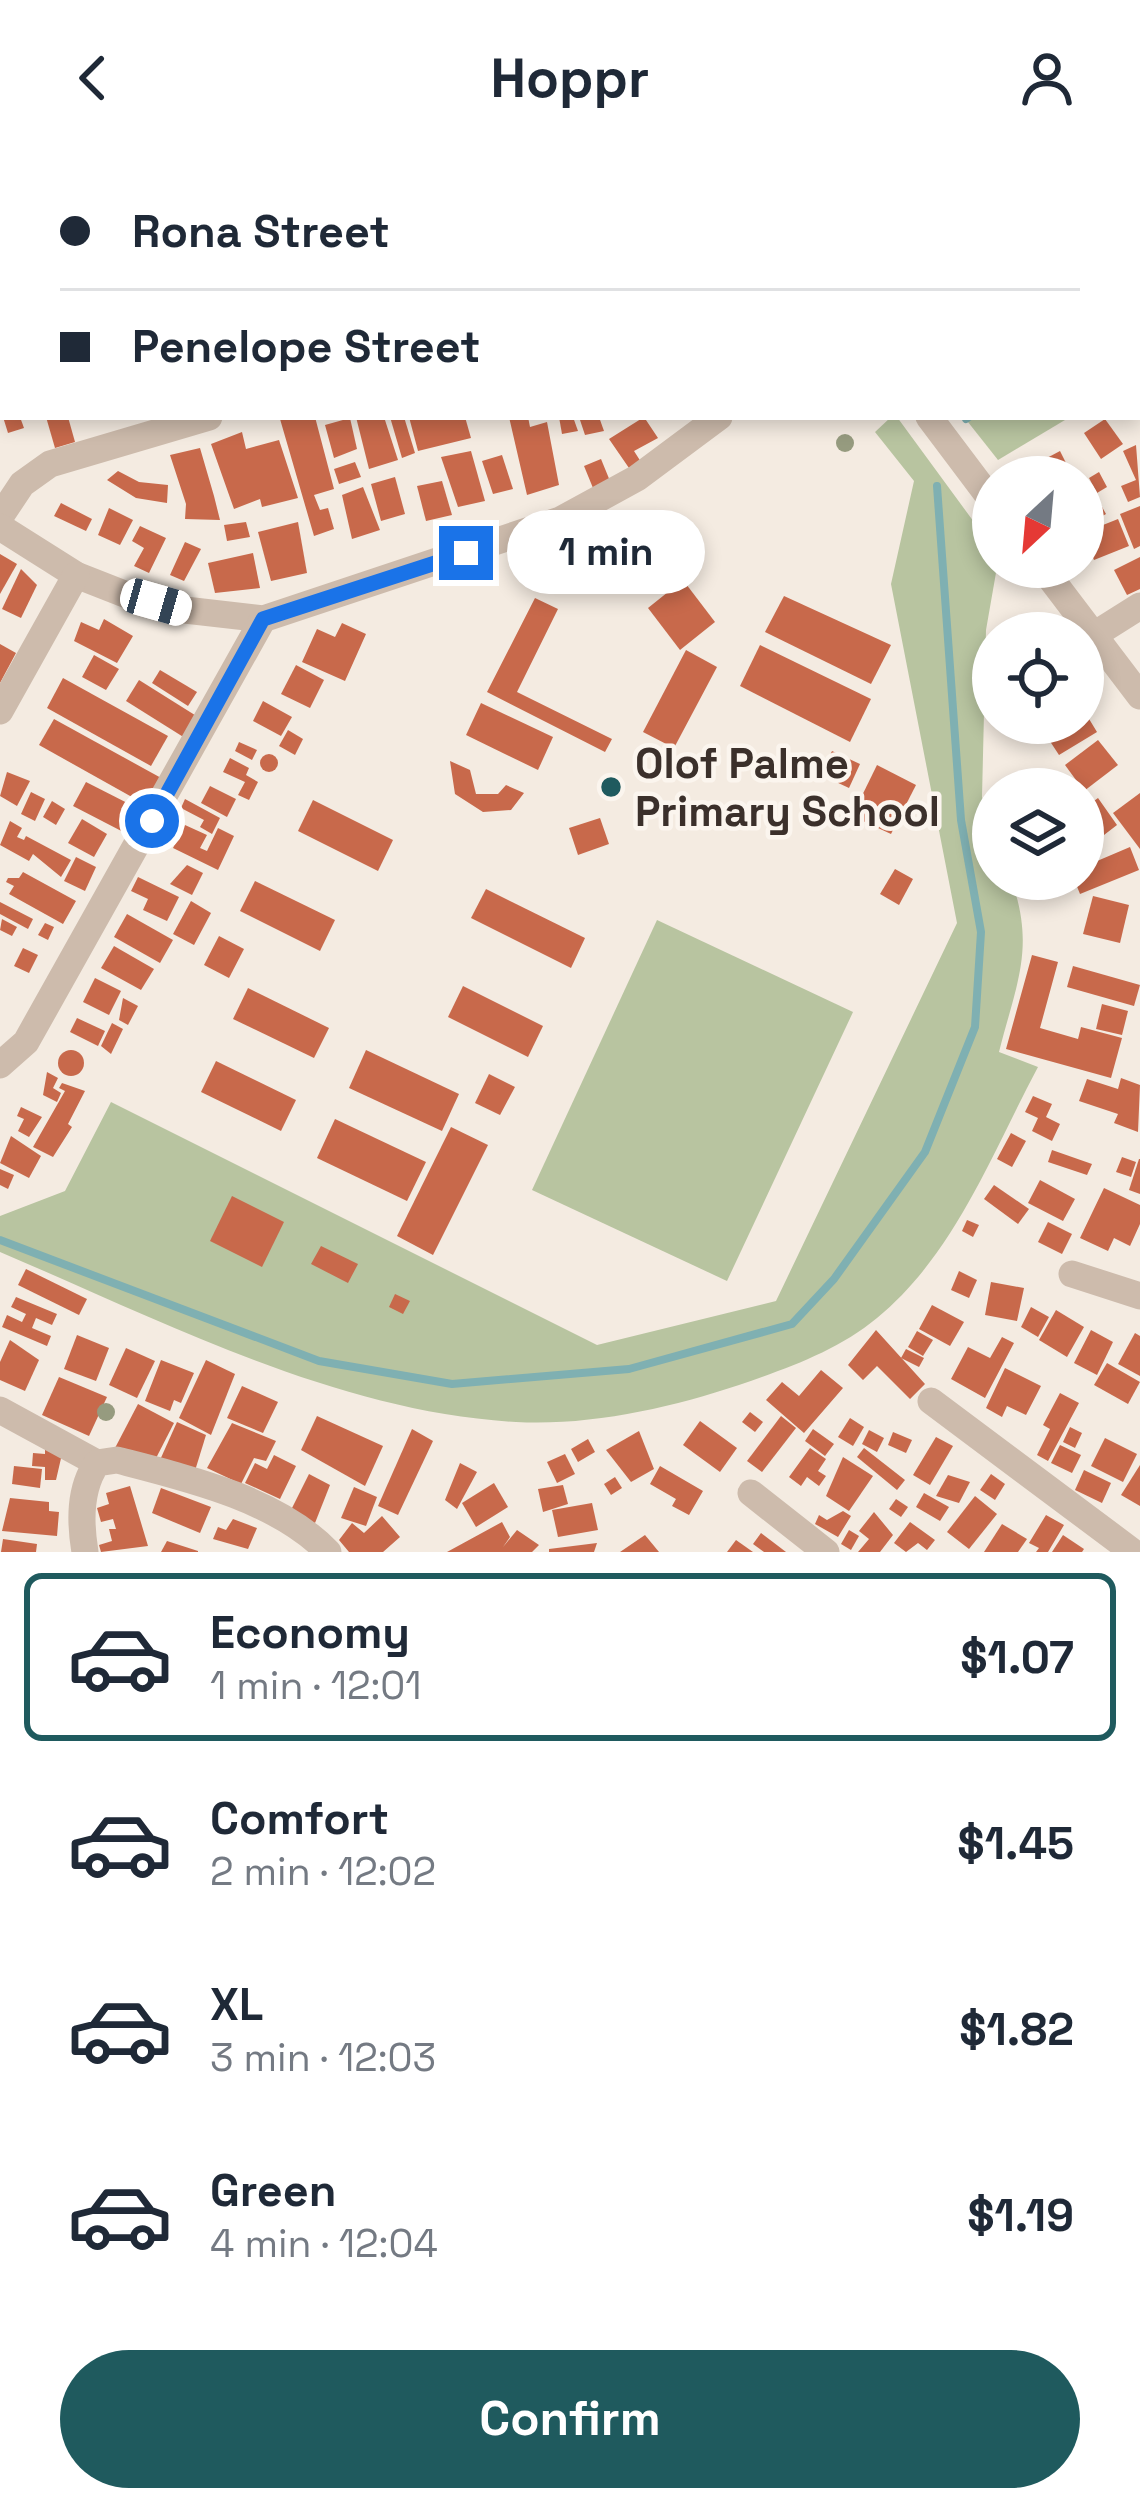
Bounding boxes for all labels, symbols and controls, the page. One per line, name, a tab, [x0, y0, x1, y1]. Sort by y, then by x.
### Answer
text: Hoppr	[491, 44, 649, 113]
icon: back	[60, 45, 126, 111]
icon: person	[1014, 45, 1080, 111]
text: Rona Street	[132, 203, 390, 260]
text: Penelope Street	[132, 318, 480, 375]
north arrow	[972, 456, 1104, 588]
map controls	[972, 456, 1104, 900]
callout: 1 min	[508, 511, 706, 595]
route end	[439, 526, 493, 580]
text: 1 min	[558, 527, 654, 576]
car	[116, 575, 196, 629]
button: locate	[972, 612, 1104, 744]
place label: Olof Palme Primary School	[635, 737, 940, 838]
button: layers	[972, 768, 1104, 900]
marker: Olof Palme Primary School	[598, 774, 624, 800]
route start	[125, 794, 179, 848]
icon: car	[66, 1603, 174, 1711]
text: Economy	[210, 1604, 410, 1661]
text: $1.07	[960, 1629, 1074, 1686]
text: 1 min · 12:01	[210, 1661, 422, 1710]
icon: car	[66, 1789, 174, 1897]
text: Comfort	[210, 1790, 389, 1847]
text: $1.45	[957, 1815, 1074, 1872]
text: 2 min · 12:02	[210, 1847, 436, 1896]
icon: car	[66, 1975, 174, 2083]
text: XL	[210, 1976, 263, 2033]
text: $1.82	[959, 2001, 1074, 2058]
text: 3 min · 12:03	[210, 2033, 436, 2082]
icon: car	[66, 2161, 174, 2269]
text: Green	[210, 2162, 336, 2219]
text: $1.19	[967, 2187, 1074, 2244]
text: 4 min · 12:04	[210, 2219, 438, 2268]
button: Confirm	[60, 2350, 1080, 2488]

